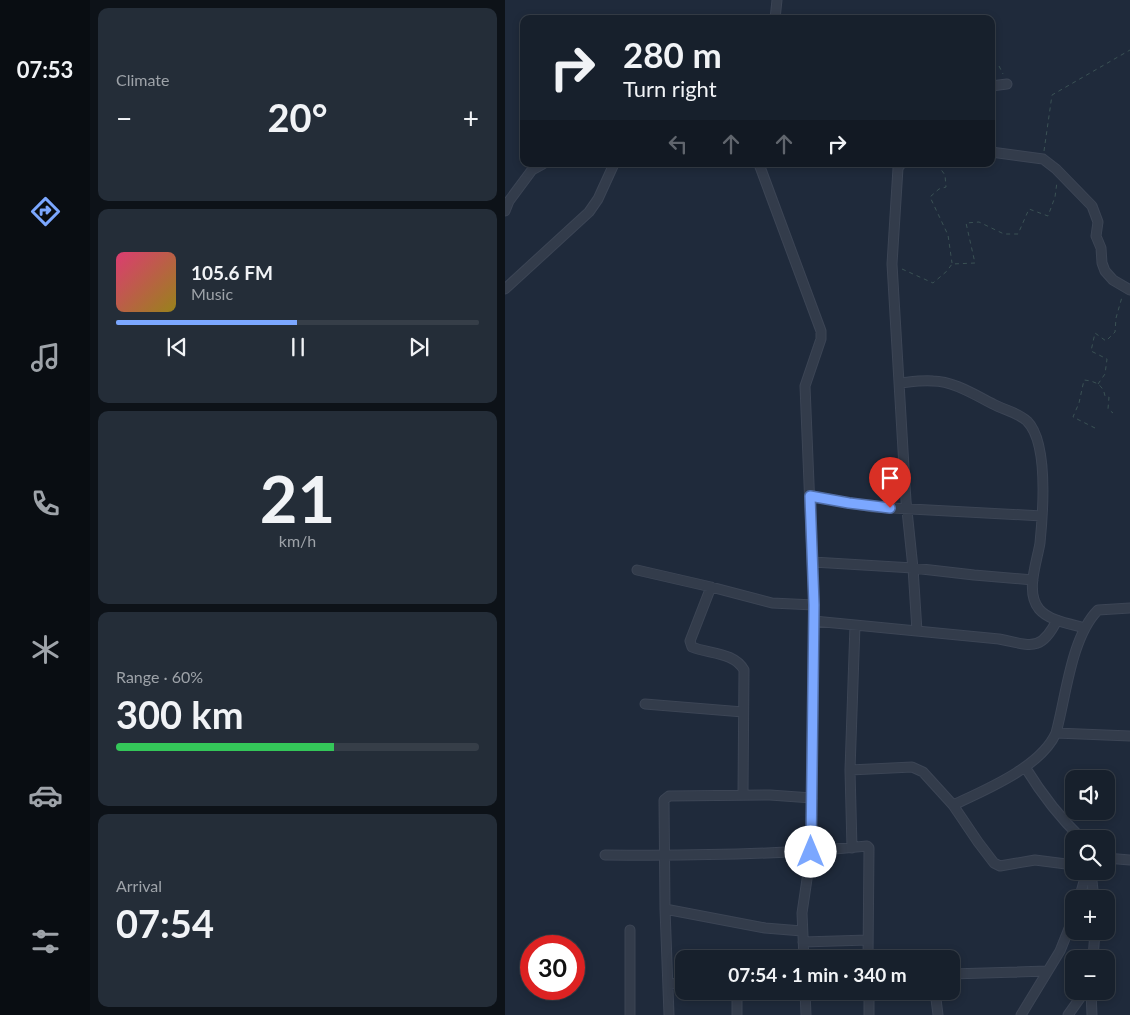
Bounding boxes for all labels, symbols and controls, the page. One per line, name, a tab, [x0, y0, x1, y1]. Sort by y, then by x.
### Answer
text: 280 m	[623, 33, 722, 75]
icon: right	[540, 35, 605, 100]
text: 07:53	[17, 56, 73, 83]
text: Climate	[116, 70, 169, 89]
text: Turn right	[623, 75, 717, 102]
text: 20°	[268, 94, 327, 140]
text: −	[116, 101, 132, 135]
text: +	[463, 101, 479, 135]
icon: left	[664, 130, 692, 158]
icon: ahead	[717, 130, 745, 158]
icon: ahead	[770, 130, 798, 158]
icon: right	[823, 130, 851, 158]
icon: directions	[28, 194, 63, 229]
text: 105.6 FM	[191, 261, 273, 284]
text: Music	[191, 284, 233, 303]
icon: previous	[163, 333, 191, 361]
icon: pause	[284, 333, 312, 361]
icon: next	[405, 333, 433, 361]
icon: music	[28, 340, 63, 375]
pin	[869, 457, 911, 508]
text: 21	[260, 459, 335, 537]
icon: arrive	[876, 464, 904, 492]
icon: phone	[28, 486, 63, 521]
text: km/h	[279, 531, 316, 550]
icon: climate	[28, 632, 63, 667]
text: Range · 60%	[116, 667, 203, 686]
text: 300 km	[116, 691, 244, 737]
map controls	[1065, 770, 1115, 1000]
button: sound	[1065, 770, 1115, 820]
icon: car	[28, 778, 63, 813]
position arrow	[784, 825, 836, 877]
button: search	[1065, 830, 1115, 880]
text: Arrival	[116, 876, 162, 895]
button: +	[1065, 890, 1115, 940]
text: 07:54	[116, 900, 214, 946]
icon: filters	[28, 924, 63, 959]
speed limit sign: 30	[520, 935, 585, 1000]
button: −	[1065, 950, 1115, 1000]
text: 07:54 · 1 min · 340 m	[728, 963, 907, 986]

